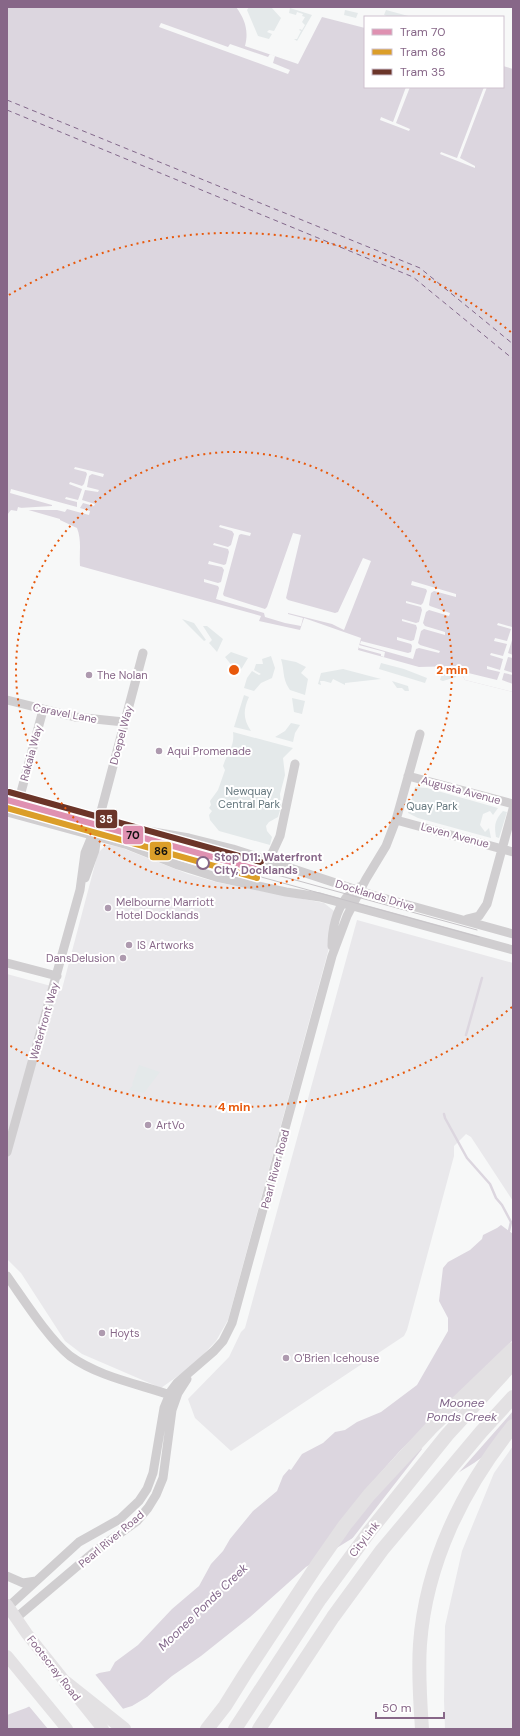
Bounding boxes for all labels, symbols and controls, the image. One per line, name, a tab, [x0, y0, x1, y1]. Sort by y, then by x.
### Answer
legend	[364, 16, 504, 88]
text: Tram 70	[400, 24, 445, 40]
text: Tram 86	[400, 44, 446, 60]
text: Tram 35	[400, 64, 445, 80]
text: 2 min	[436, 662, 468, 678]
centre of rings	[227, 663, 241, 677]
place label: The Nolan	[97, 668, 148, 682]
marker: The Nolan	[84, 670, 94, 680]
street label: Caravel Lane	[32, 700, 98, 726]
street label: Doepel Way	[106, 704, 136, 766]
street label: Rakaia Way	[17, 723, 45, 783]
place label: Aqui Promenade	[167, 744, 251, 758]
marker: Aqui Promenade	[154, 746, 164, 756]
street label: Augusta Avenue	[420, 773, 502, 807]
park label: Newquay Central Park	[218, 784, 280, 811]
park label: Quay Park	[406, 799, 458, 813]
line badge: 35	[95, 809, 118, 829]
text: 35	[99, 812, 113, 826]
street label: Leven Avenue	[419, 819, 491, 851]
line badge: 70	[122, 825, 144, 845]
text: 70	[126, 828, 140, 842]
line badge: 86	[149, 841, 172, 861]
text: 86	[154, 844, 168, 858]
place label: Stop D11: Waterfront City, Docklands	[214, 850, 323, 877]
marker: Stop D11: Waterfront City, Docklands	[196, 856, 210, 870]
street label: Docklands Drive	[334, 876, 416, 914]
place label: Melbourne Marriott Hotel Docklands	[116, 895, 214, 922]
marker: Melbourne Marriott Hotel Docklands	[103, 903, 113, 913]
place label: IS Artworks	[137, 938, 194, 952]
marker: IS Artworks	[124, 940, 134, 950]
place label: DansDelusion	[46, 951, 115, 965]
marker: DansDelusion	[118, 953, 128, 963]
street label: Waterfront Way	[26, 981, 62, 1061]
text: 4 min	[218, 1099, 250, 1115]
place label: ArtVo	[156, 1118, 185, 1132]
marker: ArtVo	[143, 1120, 153, 1130]
street label: Pearl River Road	[258, 1128, 292, 1210]
place label: Hoyts	[110, 1326, 140, 1340]
marker: Hoyts	[97, 1328, 107, 1338]
place label: O'Brien Icehouse	[294, 1351, 379, 1365]
marker: O'Brien Icehouse	[281, 1353, 291, 1363]
water label: Moonee Ponds Creek	[427, 1395, 498, 1425]
street label: Pearl River Road	[75, 1507, 147, 1570]
street label: CityLink	[346, 1518, 382, 1560]
water label: Moonee Ponds Creek	[155, 1559, 252, 1654]
street label: Footscray Road	[24, 1633, 84, 1704]
scale bar	[376, 1694, 444, 1720]
text: 50 m	[382, 1700, 411, 1716]

